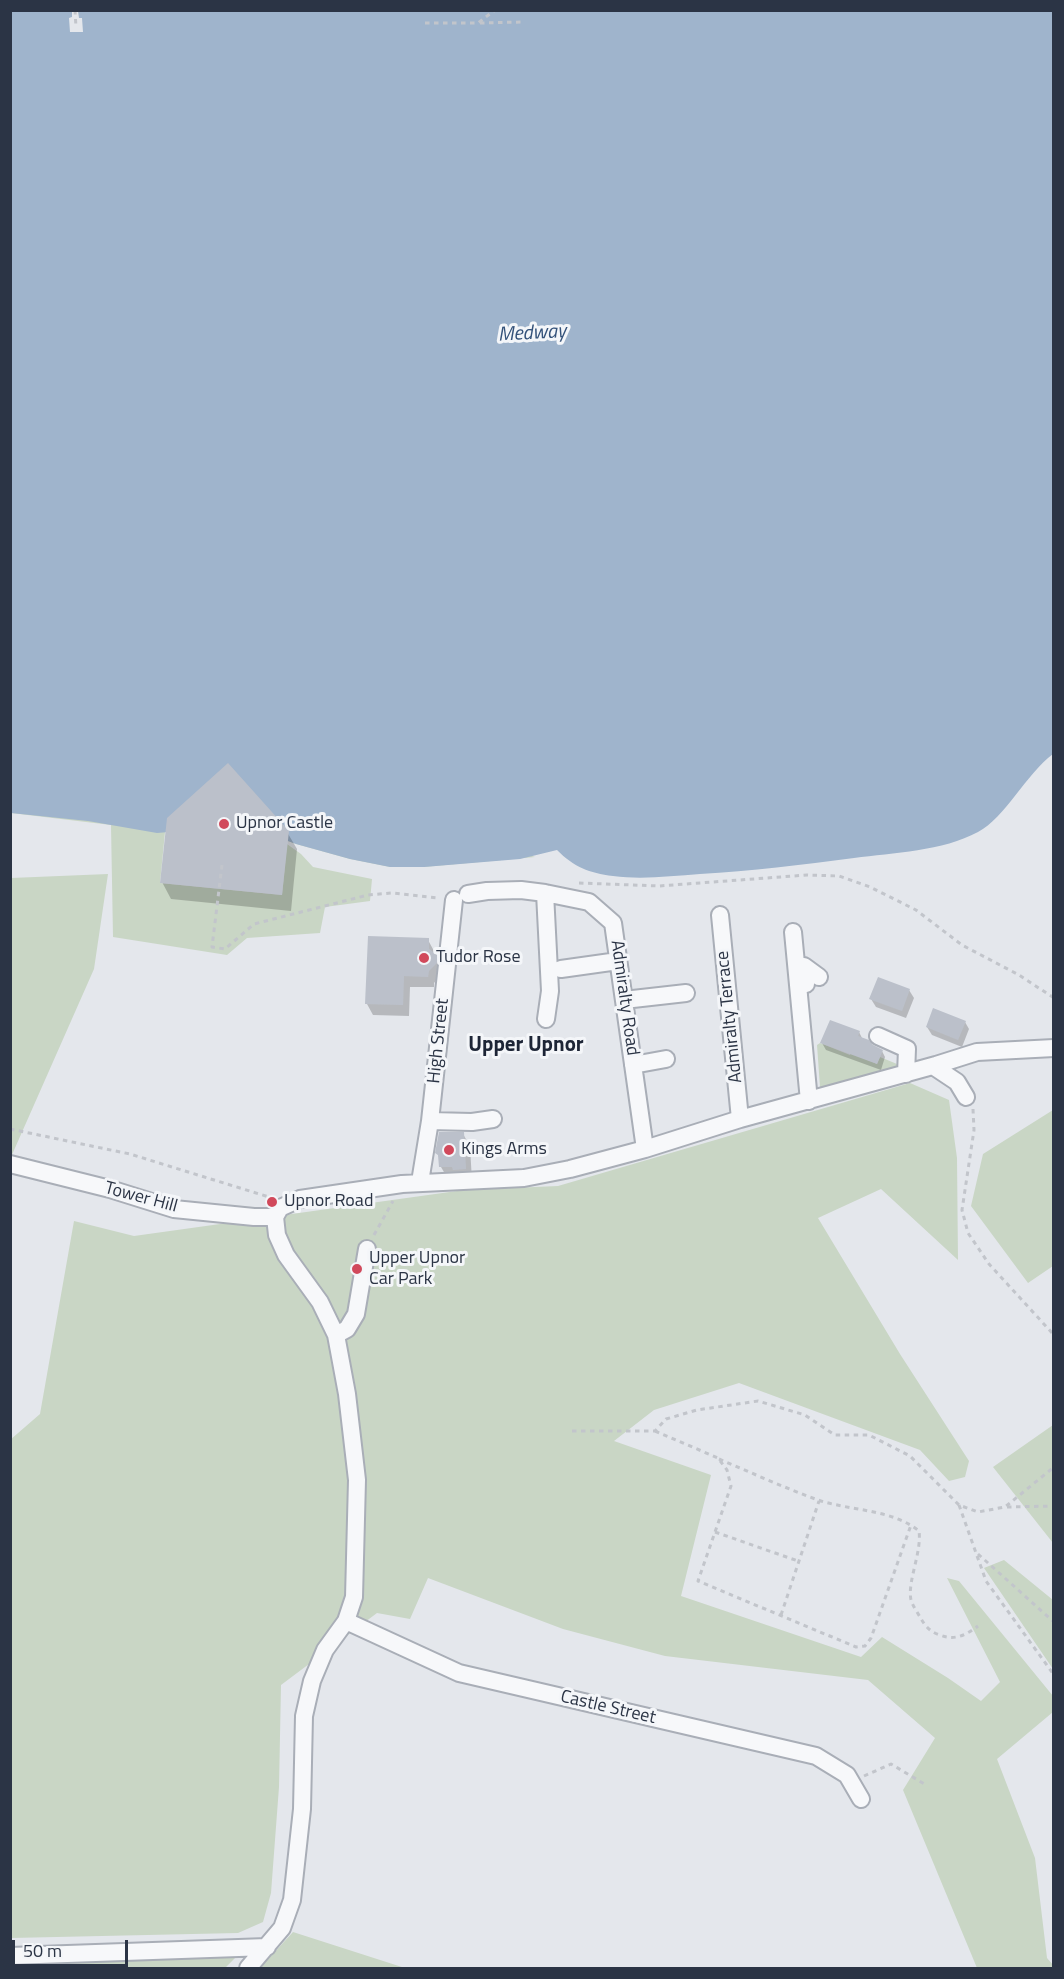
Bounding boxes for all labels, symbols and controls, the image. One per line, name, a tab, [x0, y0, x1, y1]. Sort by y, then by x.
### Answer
water label: Medway	[497, 320, 567, 348]
place label: Upnor Castle	[236, 813, 333, 835]
marker: Upnor Castle	[217, 817, 231, 831]
street label: Admiralty Road	[605, 939, 643, 1057]
place label: Tudor Rose	[436, 947, 521, 969]
street label: Admiralty Terrace	[712, 950, 748, 1084]
marker: Tudor Rose	[417, 951, 431, 965]
street label: High Street	[424, 997, 454, 1085]
district label: Upper Upnor	[468, 1033, 584, 1059]
place label: Kings Arms	[461, 1139, 547, 1161]
marker: Kings Arms	[442, 1143, 456, 1157]
street label: Tower Hill	[102, 1178, 180, 1218]
place label: Upnor Road	[284, 1191, 373, 1213]
marker: Upnor Road	[265, 1195, 279, 1209]
place label: Upper Upnor Car Park	[369, 1248, 465, 1290]
marker: Upper Upnor Car Park	[350, 1262, 364, 1276]
street label: Castle Street	[558, 1687, 658, 1729]
scale bar	[15, 1928, 130, 1966]
text: 50 m	[23, 1937, 62, 1964]

